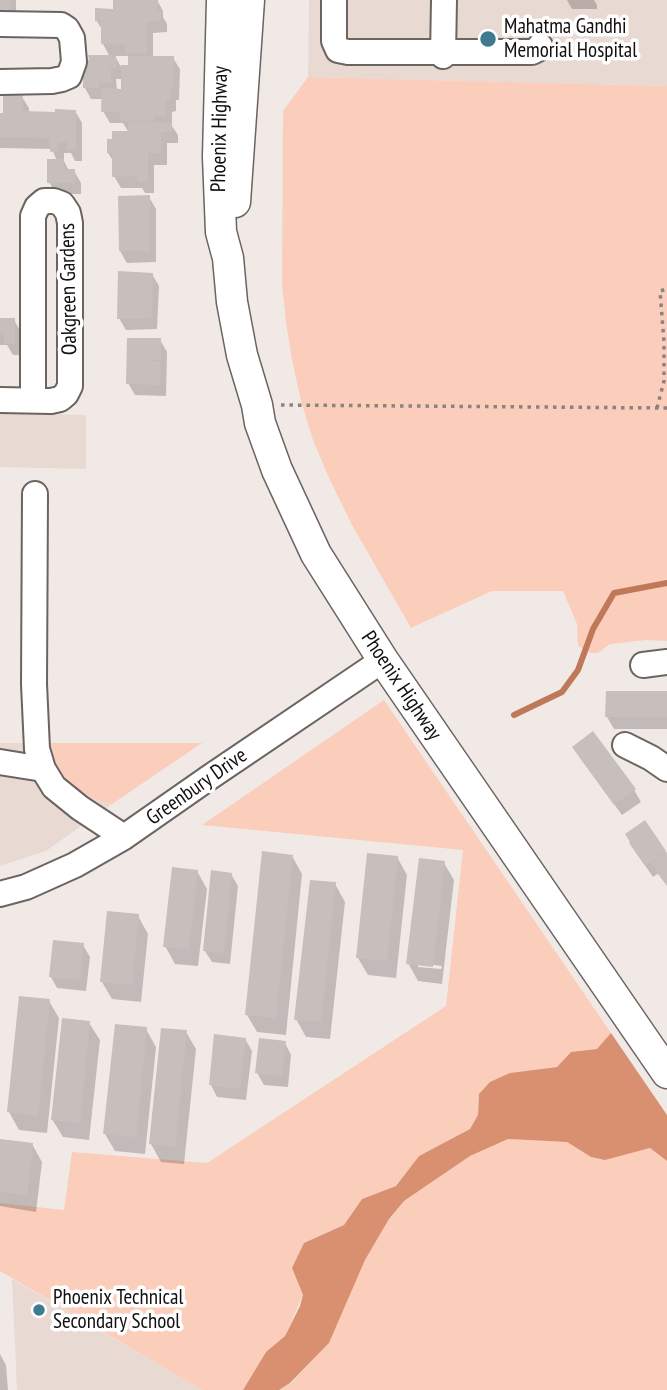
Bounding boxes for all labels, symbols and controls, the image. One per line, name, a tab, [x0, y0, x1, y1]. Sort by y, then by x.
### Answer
place label: Mahatma Gandhi Memorial Hospital	[504, 14, 637, 64]
marker: Mahatma Gandhi Memorial Hospital	[478, 29, 498, 49]
street label: Phoenix Highway	[206, 66, 234, 192]
street label: Oakgreen Gardens	[55, 223, 83, 355]
street label: Phoenix Highway	[355, 627, 447, 745]
street label: Greenbury Drive	[142, 743, 252, 831]
place label: Phoenix Technical Secondary School	[53, 1285, 183, 1335]
marker: Phoenix Technical Secondary School	[31, 1302, 47, 1318]

